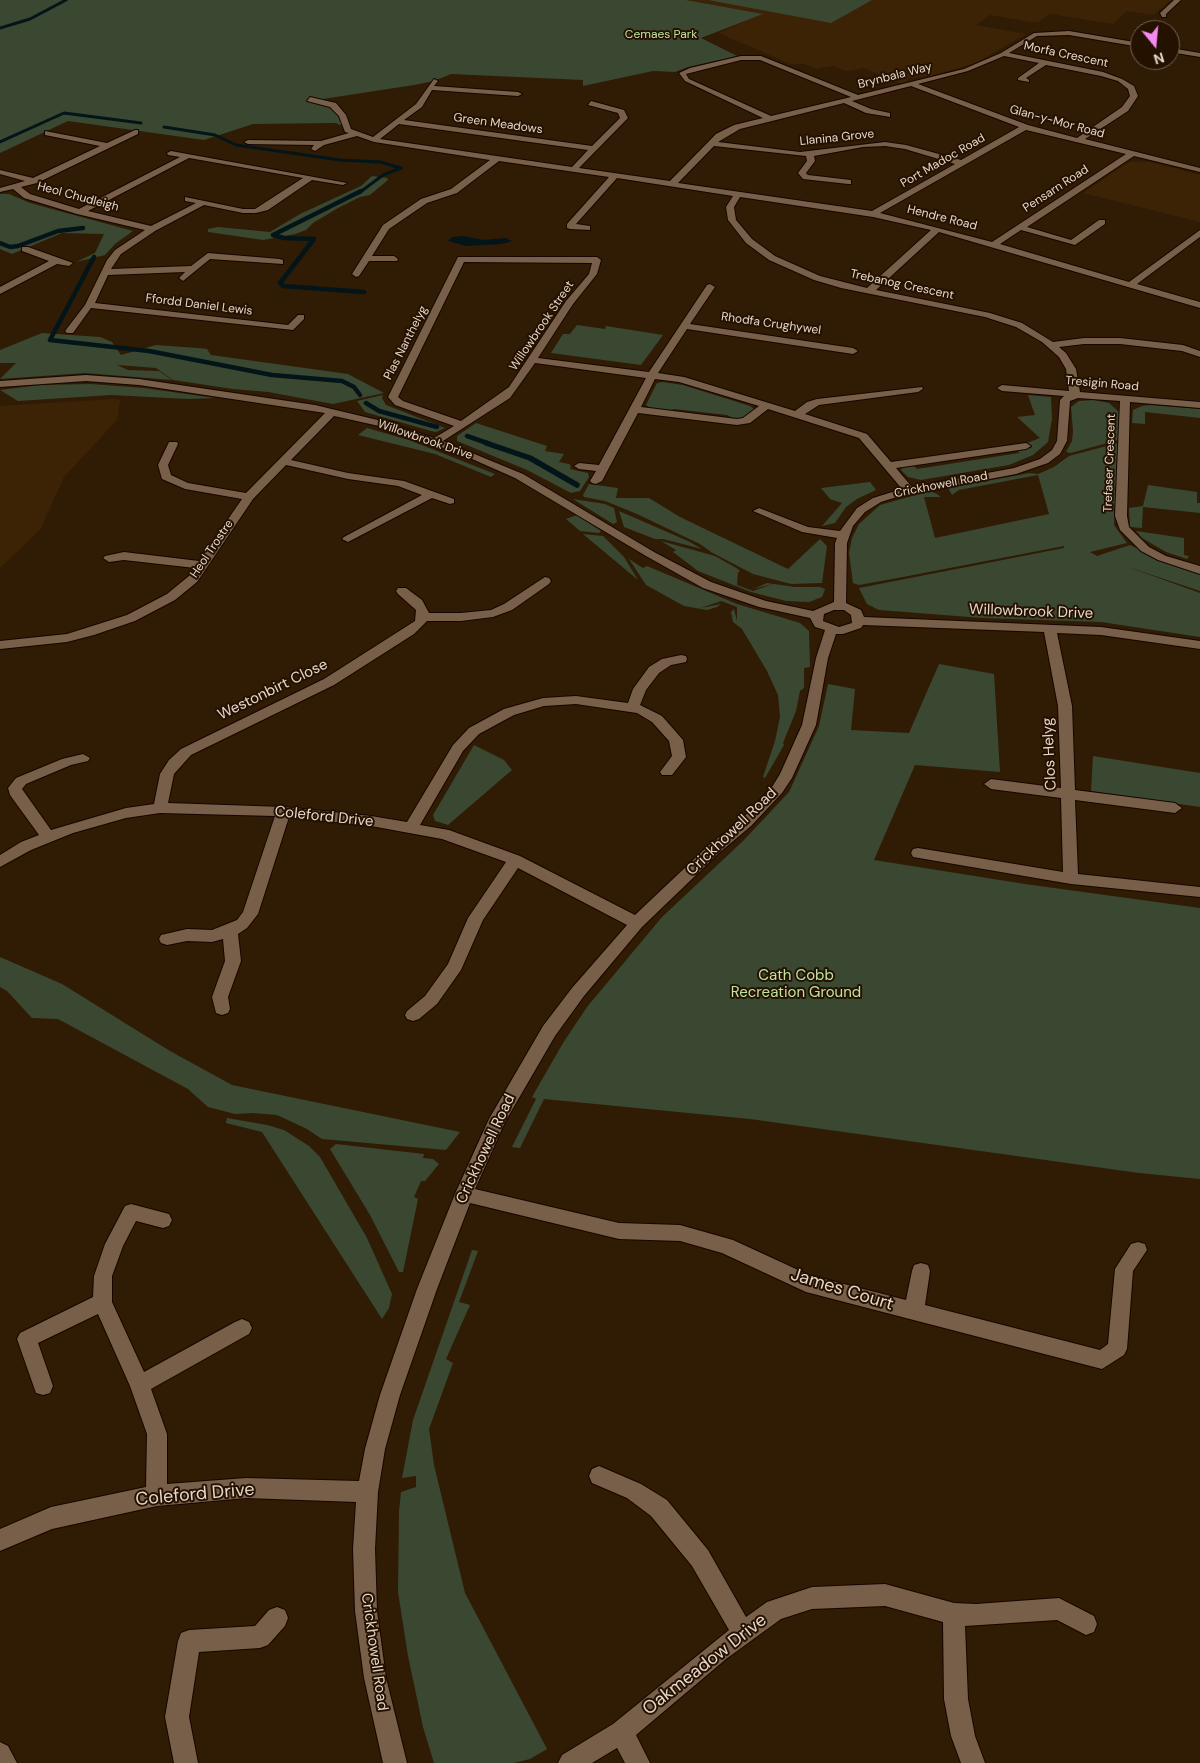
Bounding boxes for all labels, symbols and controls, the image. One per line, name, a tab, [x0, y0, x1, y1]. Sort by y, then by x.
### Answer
north arrow	[1130, 20, 1180, 70]
park label: Cemaes Park	[625, 28, 697, 42]
street label: Morfa Crescent	[1022, 39, 1110, 71]
text: N	[1152, 48, 1167, 68]
street label: Brynbala Way	[857, 60, 933, 92]
street label: Glan-y-Mor Road	[1008, 102, 1106, 142]
street label: Green Meadows	[452, 111, 544, 137]
street label: Llanina Grove	[799, 127, 875, 149]
street label: Port Madoc Road	[898, 131, 988, 191]
street label: Pensarn Road	[1020, 162, 1092, 216]
street label: Heol Chudleigh	[36, 179, 120, 215]
street label: Hendre Road	[906, 202, 978, 234]
street label: Trebanog Crescent	[849, 267, 955, 303]
street label: Willowbrook Street	[507, 278, 577, 374]
street label: Ffordd Daniel Lewis	[145, 291, 253, 319]
street label: Plas Nanthelyg	[381, 304, 431, 382]
street label: Rhodfa Crughywel	[720, 310, 822, 338]
street label: Tresigin Road	[1065, 374, 1139, 394]
street label: Trefaser Crescent	[1101, 413, 1119, 513]
street label: Willowbrook Drive	[376, 417, 474, 463]
street label: Crickhowell Road	[893, 469, 989, 501]
street label: Heol Trostre	[187, 517, 237, 581]
street label: Willowbrook Drive	[969, 601, 1093, 623]
street label: Westonbirt Close	[215, 656, 331, 724]
street label: Clos Helyg	[1039, 717, 1061, 791]
street label: Crickhowell Road	[683, 784, 781, 880]
street label: Coleford Drive	[274, 803, 374, 831]
park label: Cath Cobb Recreation Ground	[731, 967, 861, 1002]
street label: Crickhowell Road	[453, 1091, 519, 1207]
street label: James Court	[788, 1264, 896, 1316]
street label: Coleford Drive	[135, 1479, 255, 1511]
street label: Crickhowell Road	[357, 1592, 391, 1712]
street label: Oakmeadow Drive	[639, 1610, 771, 1720]

